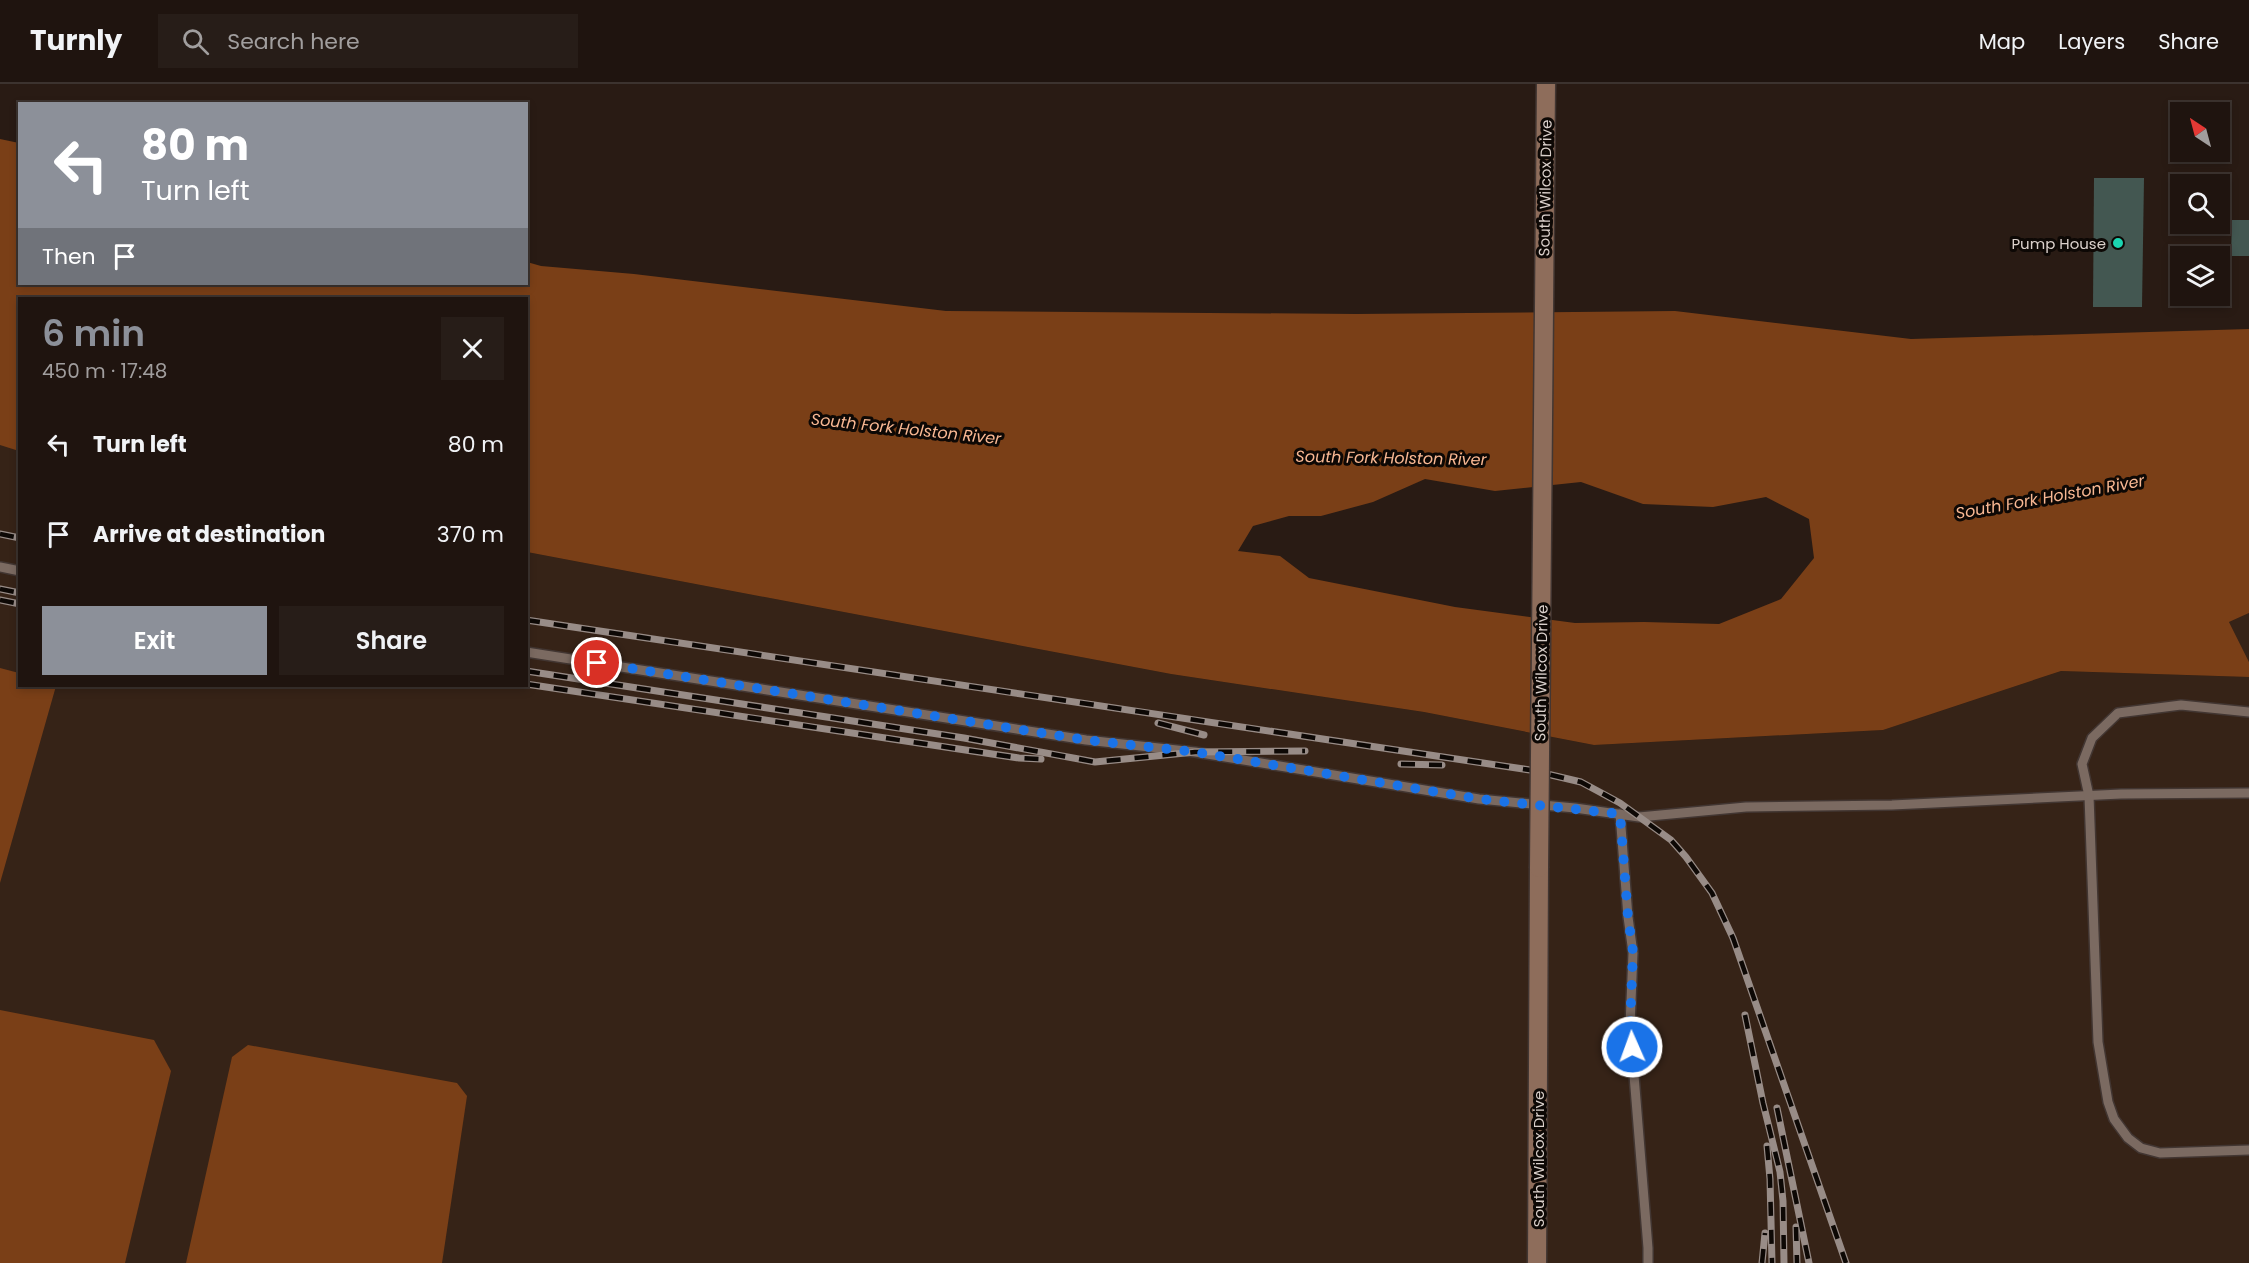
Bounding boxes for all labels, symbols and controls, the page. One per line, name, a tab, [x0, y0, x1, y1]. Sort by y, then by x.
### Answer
search box	[158, 14, 578, 68]
text: Turnly	[30, 21, 122, 60]
icon: search	[179, 25, 212, 58]
text: Search here	[227, 26, 360, 57]
text: Map	[1979, 27, 2025, 56]
text: Layers	[2058, 27, 2125, 56]
text: Share	[2158, 27, 2219, 56]
north arrow	[2170, 102, 2230, 162]
map controls	[2170, 102, 2230, 306]
text: 80 m	[141, 116, 249, 175]
street label: South Wilcox Drive	[1533, 120, 1557, 256]
icon: left	[42, 126, 120, 204]
text: Turn left	[141, 172, 250, 209]
button: search	[2170, 174, 2230, 234]
place label: Pump House	[2011, 233, 2106, 254]
marker: Pump House	[2111, 236, 2125, 250]
icon: arrive	[108, 240, 141, 273]
text: Then	[42, 241, 96, 272]
button: layers	[2170, 246, 2230, 306]
text: 6 min	[42, 308, 145, 359]
button: close	[441, 317, 504, 380]
text: 450 m · 17:48	[42, 357, 167, 385]
water label: South Fork Holston River	[810, 408, 1003, 451]
icon: left	[42, 428, 75, 461]
text: Turn left	[93, 429, 187, 460]
text: 80 m	[448, 429, 504, 460]
water label: South Fork Holston River	[1295, 445, 1488, 471]
water label: South Fork Holston River	[1954, 469, 2147, 525]
icon: arrive	[42, 518, 75, 551]
text: Arrive at destination	[93, 519, 325, 550]
text: 370 m	[437, 519, 504, 550]
street label: South Wilcox Drive	[1529, 605, 1553, 741]
button: Exit	[42, 606, 267, 675]
button: Share	[279, 606, 504, 675]
pin	[571, 637, 622, 688]
icon: arrive	[580, 646, 613, 679]
position arrow	[1600, 1015, 1664, 1079]
street label: South Wilcox Drive	[1528, 1091, 1549, 1227]

